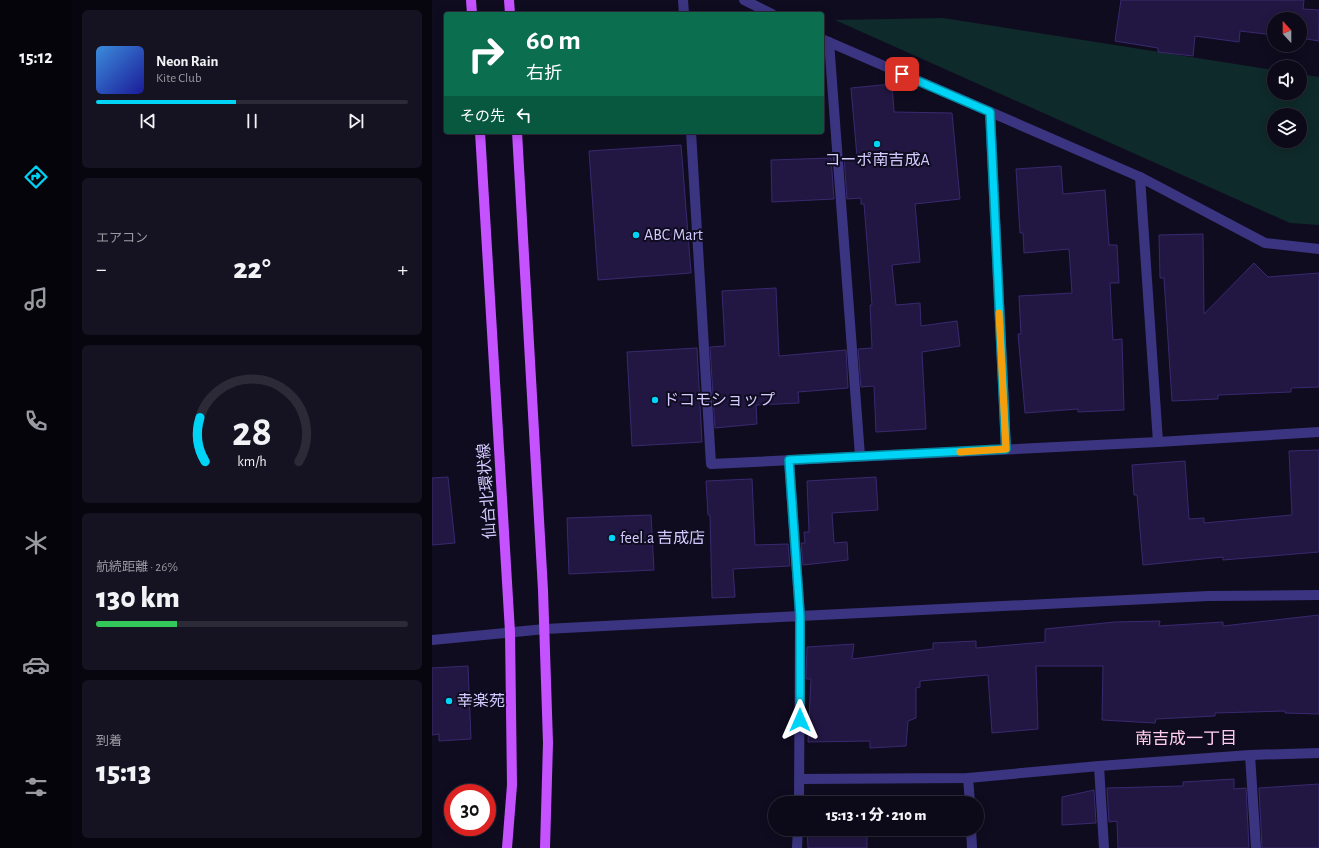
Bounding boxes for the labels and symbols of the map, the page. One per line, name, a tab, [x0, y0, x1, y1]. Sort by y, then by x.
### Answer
north arrow	[1267, 12, 1307, 52]
pin	[885, 57, 919, 91]
marker: コーポ南吉成A	[872, 139, 882, 149]
place label: コーポ南吉成A	[824, 152, 930, 168]
place label: ABC Mart	[644, 227, 703, 243]
marker: ABC Mart	[631, 230, 641, 240]
place label: ドコモショップ	[663, 392, 775, 408]
marker: ドコモショップ	[650, 395, 660, 405]
street label: 仙台北環状線	[475, 443, 498, 540]
place label: feel.a 吉成店	[620, 530, 705, 546]
marker: feel.a 吉成店	[607, 533, 617, 543]
place label: 幸楽苑	[457, 692, 505, 709]
marker: 幸楽苑	[444, 696, 454, 706]
position arrow	[779, 699, 821, 741]
district label: 南吉成一丁目	[1135, 730, 1237, 747]
speed limit sign: 30	[444, 784, 496, 836]

